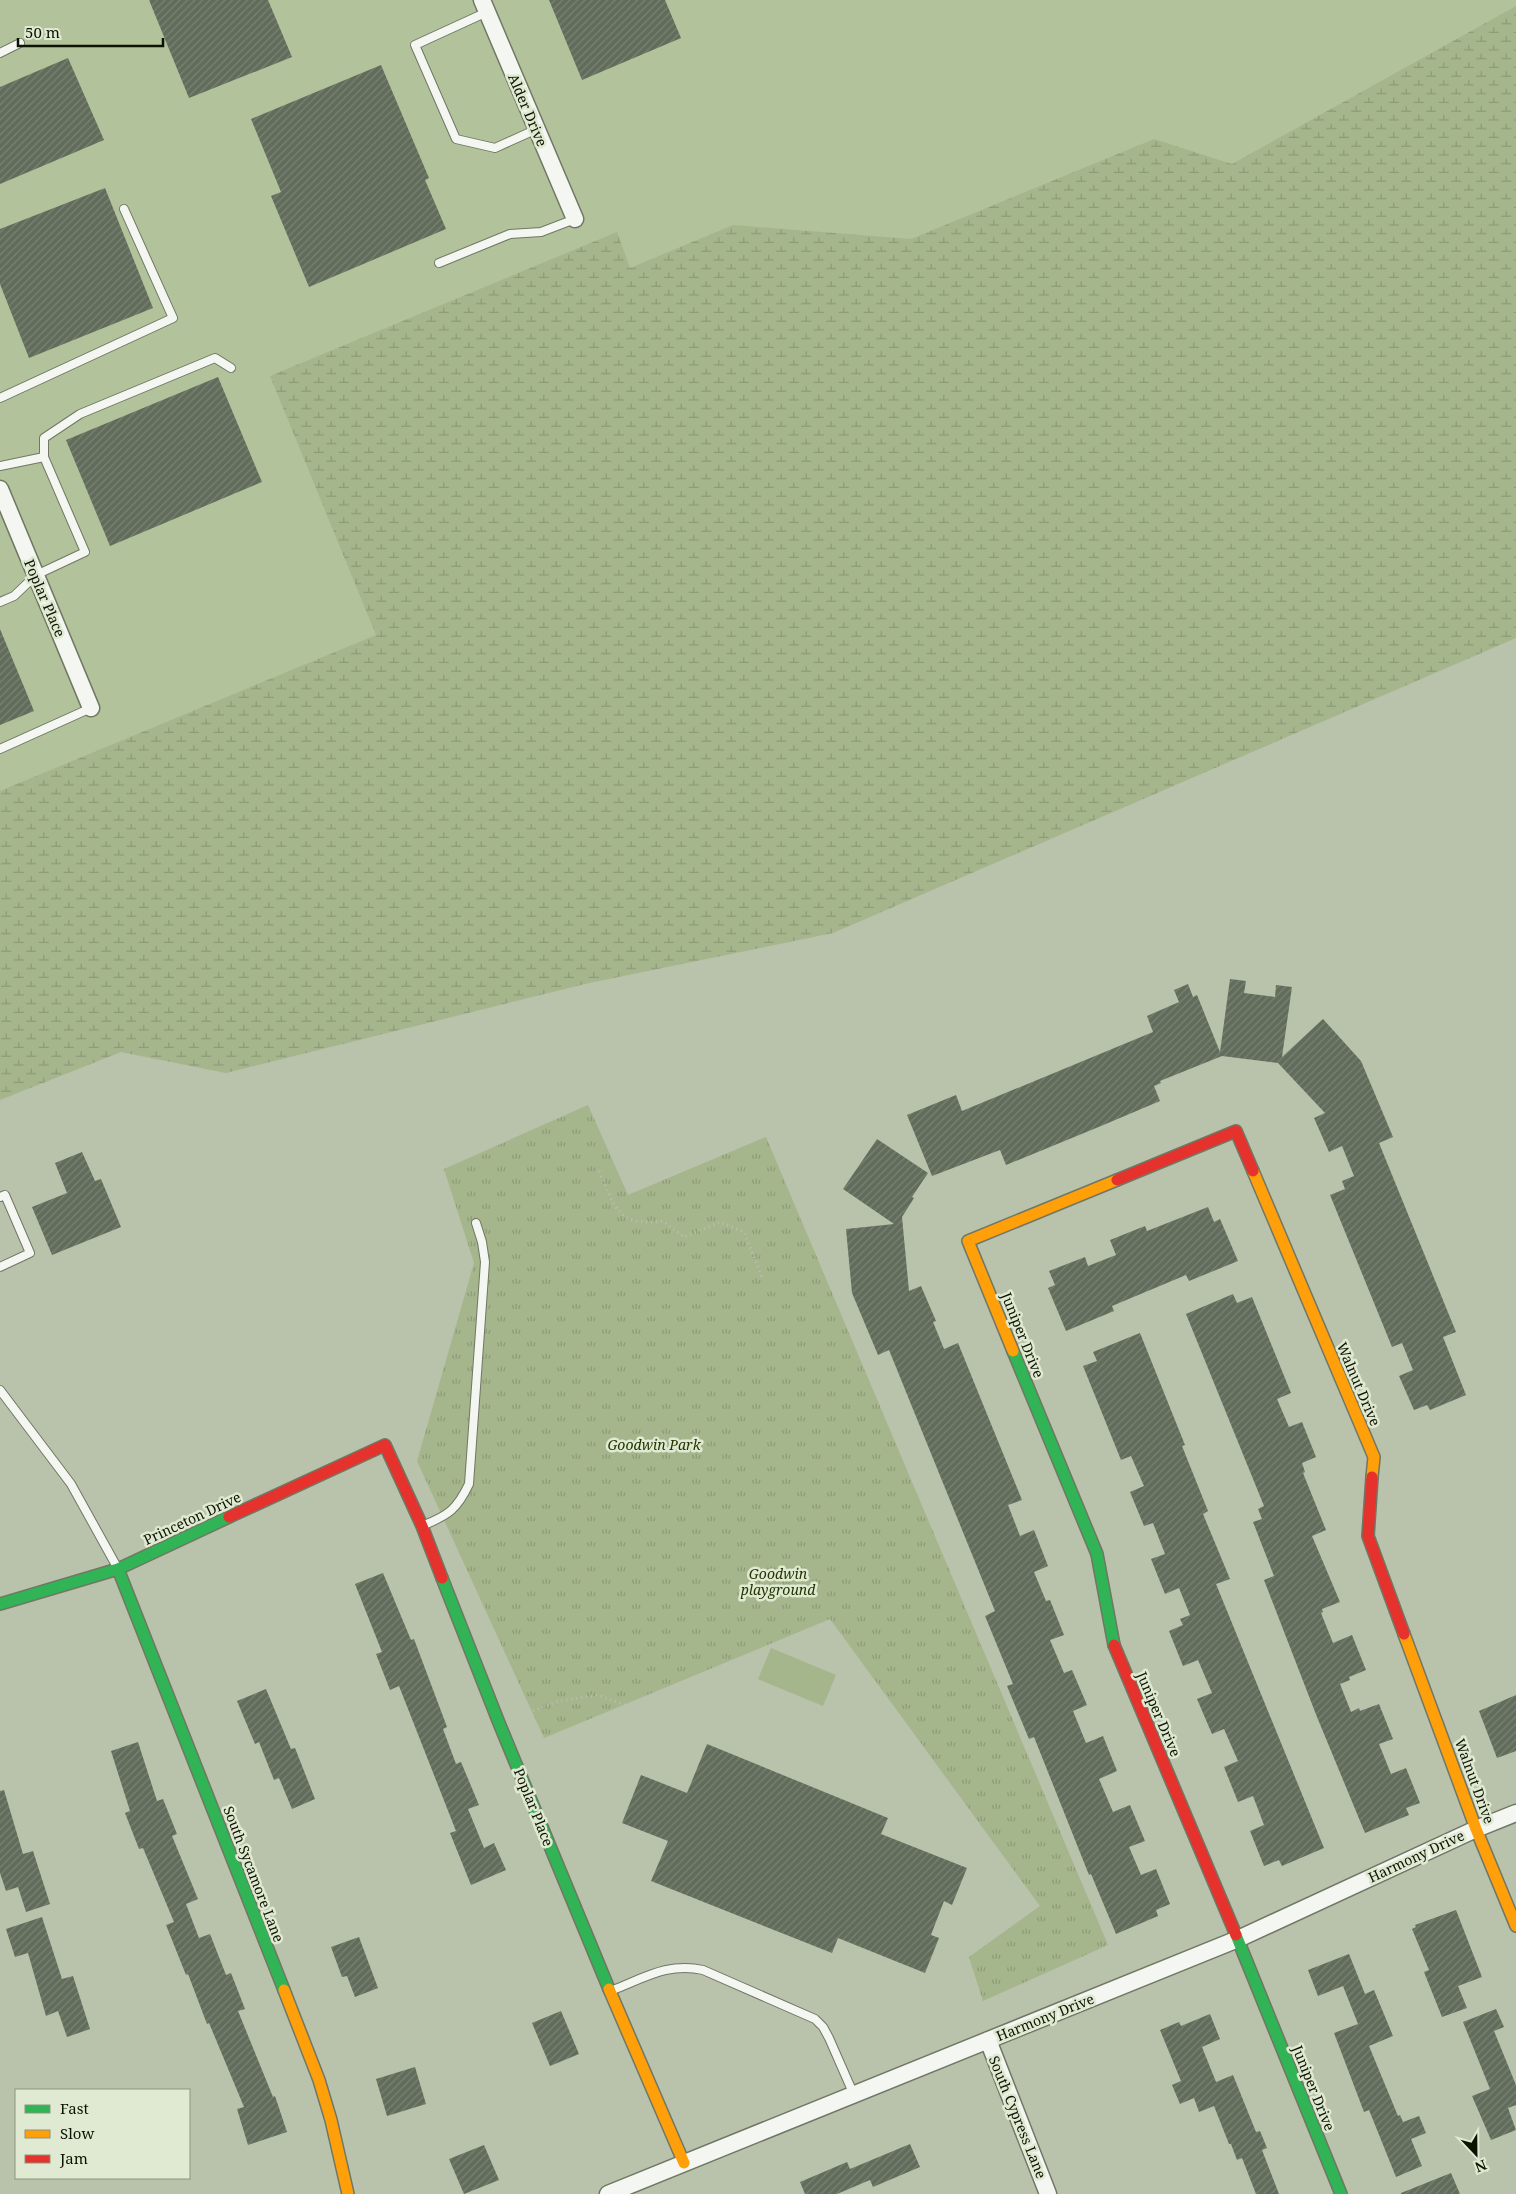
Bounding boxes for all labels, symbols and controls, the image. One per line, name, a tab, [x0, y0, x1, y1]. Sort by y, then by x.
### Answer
scale bar	[18, 15, 162, 47]
text: 50 m	[25, 22, 60, 42]
street label: Alder Drive	[504, 71, 552, 149]
street label: Poplar Place	[20, 556, 70, 640]
street label: Juniper Drive	[997, 1289, 1049, 1381]
street label: Walnut Drive	[1333, 1339, 1385, 1429]
park label: Goodwin Park	[607, 1435, 702, 1454]
street label: Princeton Drive	[140, 1487, 244, 1549]
park label: Goodwin playground	[740, 1564, 816, 1599]
street label: Juniper Drive	[1132, 1668, 1185, 1759]
street label: Walnut Drive	[1451, 1736, 1499, 1826]
street label: Poplar Place	[510, 1765, 558, 1849]
street label: South Sycamore Lane	[219, 1803, 289, 1945]
street label: Harmony Drive	[1365, 1825, 1467, 1887]
street label: Harmony Drive	[993, 1989, 1097, 2045]
street label: Juniper Drive	[1288, 2042, 1340, 2134]
street label: South Cypress Lane	[985, 2053, 1051, 2181]
legend	[15, 2089, 190, 2179]
text: Fast	[60, 2098, 89, 2118]
text: Slow	[60, 2123, 94, 2143]
north arrow	[1451, 2129, 1501, 2179]
text: Jam	[59, 2148, 88, 2168]
text: N	[1472, 2156, 1490, 2177]

